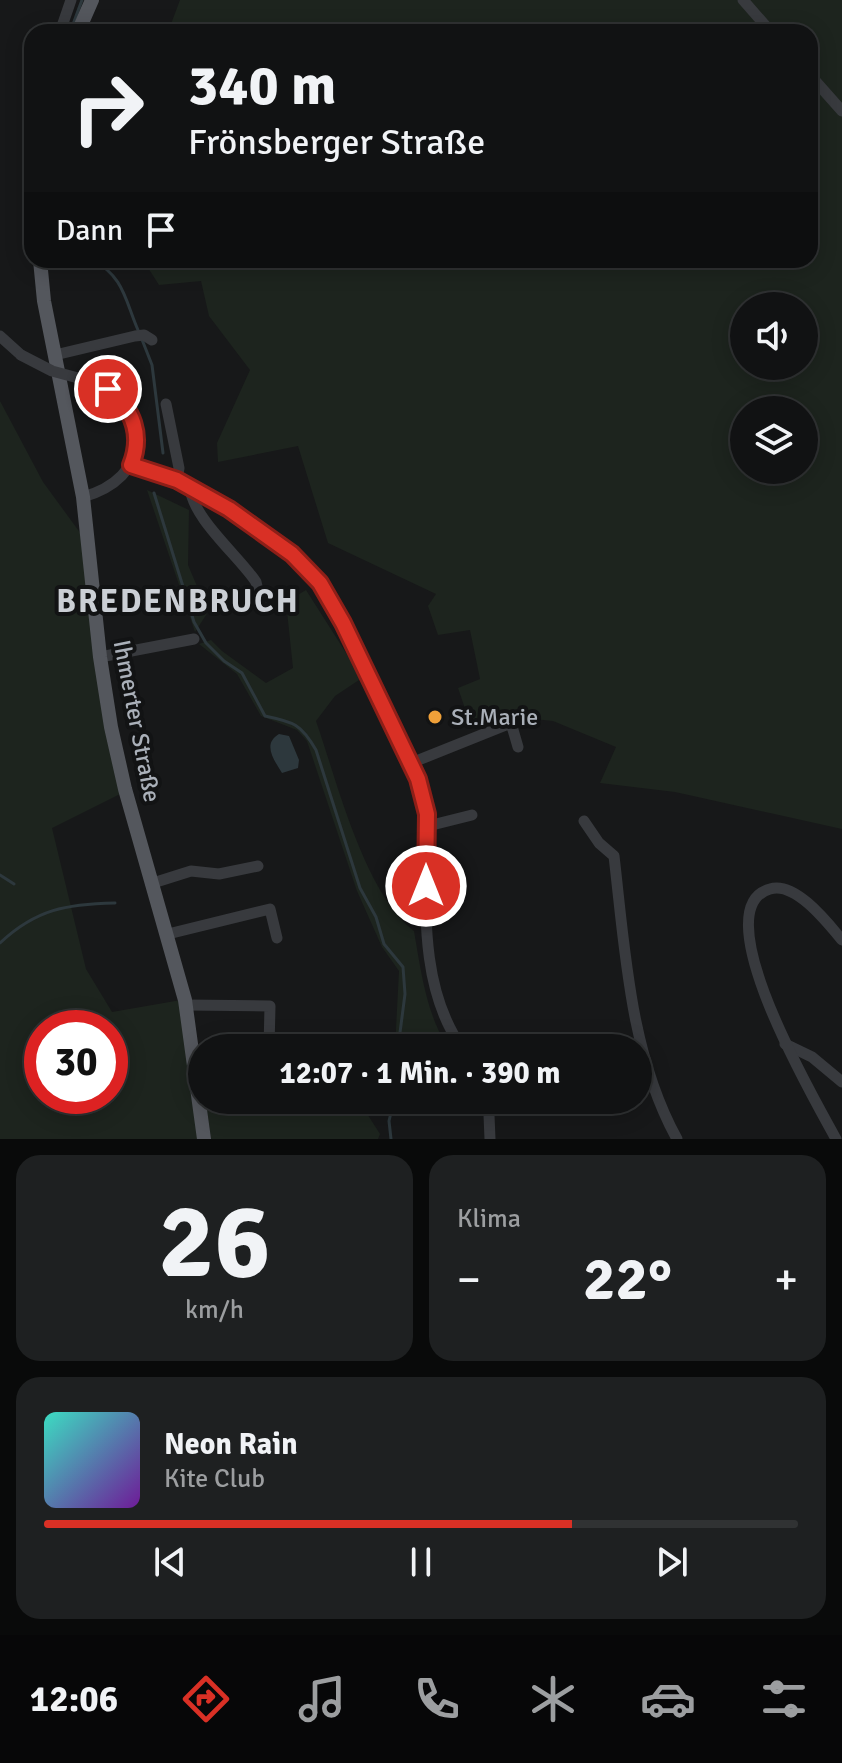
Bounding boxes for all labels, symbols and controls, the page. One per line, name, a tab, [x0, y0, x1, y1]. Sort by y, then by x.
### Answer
text: 340 m	[188, 51, 336, 120]
icon: right	[56, 56, 160, 160]
text: Frönsberger Straße	[188, 120, 485, 165]
icon: arrive	[139, 208, 183, 252]
text: Dann	[56, 212, 123, 249]
map controls	[730, 292, 818, 484]
button: sound	[730, 292, 818, 380]
pin	[74, 355, 142, 423]
icon: arrive	[86, 367, 130, 411]
button: layers	[730, 396, 818, 484]
district label: BREDENBRUCH	[56, 582, 300, 621]
street label: Ihmerter Straße	[107, 637, 167, 805]
place label: St.Marie	[451, 702, 538, 732]
marker: St.Marie	[426, 708, 444, 726]
position arrow	[384, 844, 468, 928]
speed limit sign: 30	[24, 1010, 128, 1114]
text: 12:07 · 1 Min. · 390 m	[279, 1055, 561, 1092]
text: 26	[158, 1178, 271, 1306]
text: Klima	[457, 1203, 521, 1235]
text: 22°	[583, 1243, 672, 1317]
text: −	[457, 1253, 481, 1307]
text: +	[774, 1253, 798, 1307]
text: km/h	[185, 1294, 244, 1326]
text: Neon Rain	[164, 1426, 298, 1463]
text: Kite Club	[164, 1463, 265, 1495]
icon: previous	[148, 1540, 192, 1584]
icon: pause	[399, 1540, 443, 1584]
icon: next	[650, 1540, 694, 1584]
icon: directions	[178, 1671, 234, 1727]
icon: music	[294, 1671, 350, 1727]
icon: phone	[409, 1671, 465, 1727]
icon: climate	[525, 1671, 581, 1727]
icon: car	[640, 1671, 696, 1727]
icon: filters	[756, 1671, 812, 1727]
text: 12:06	[30, 1677, 118, 1722]

